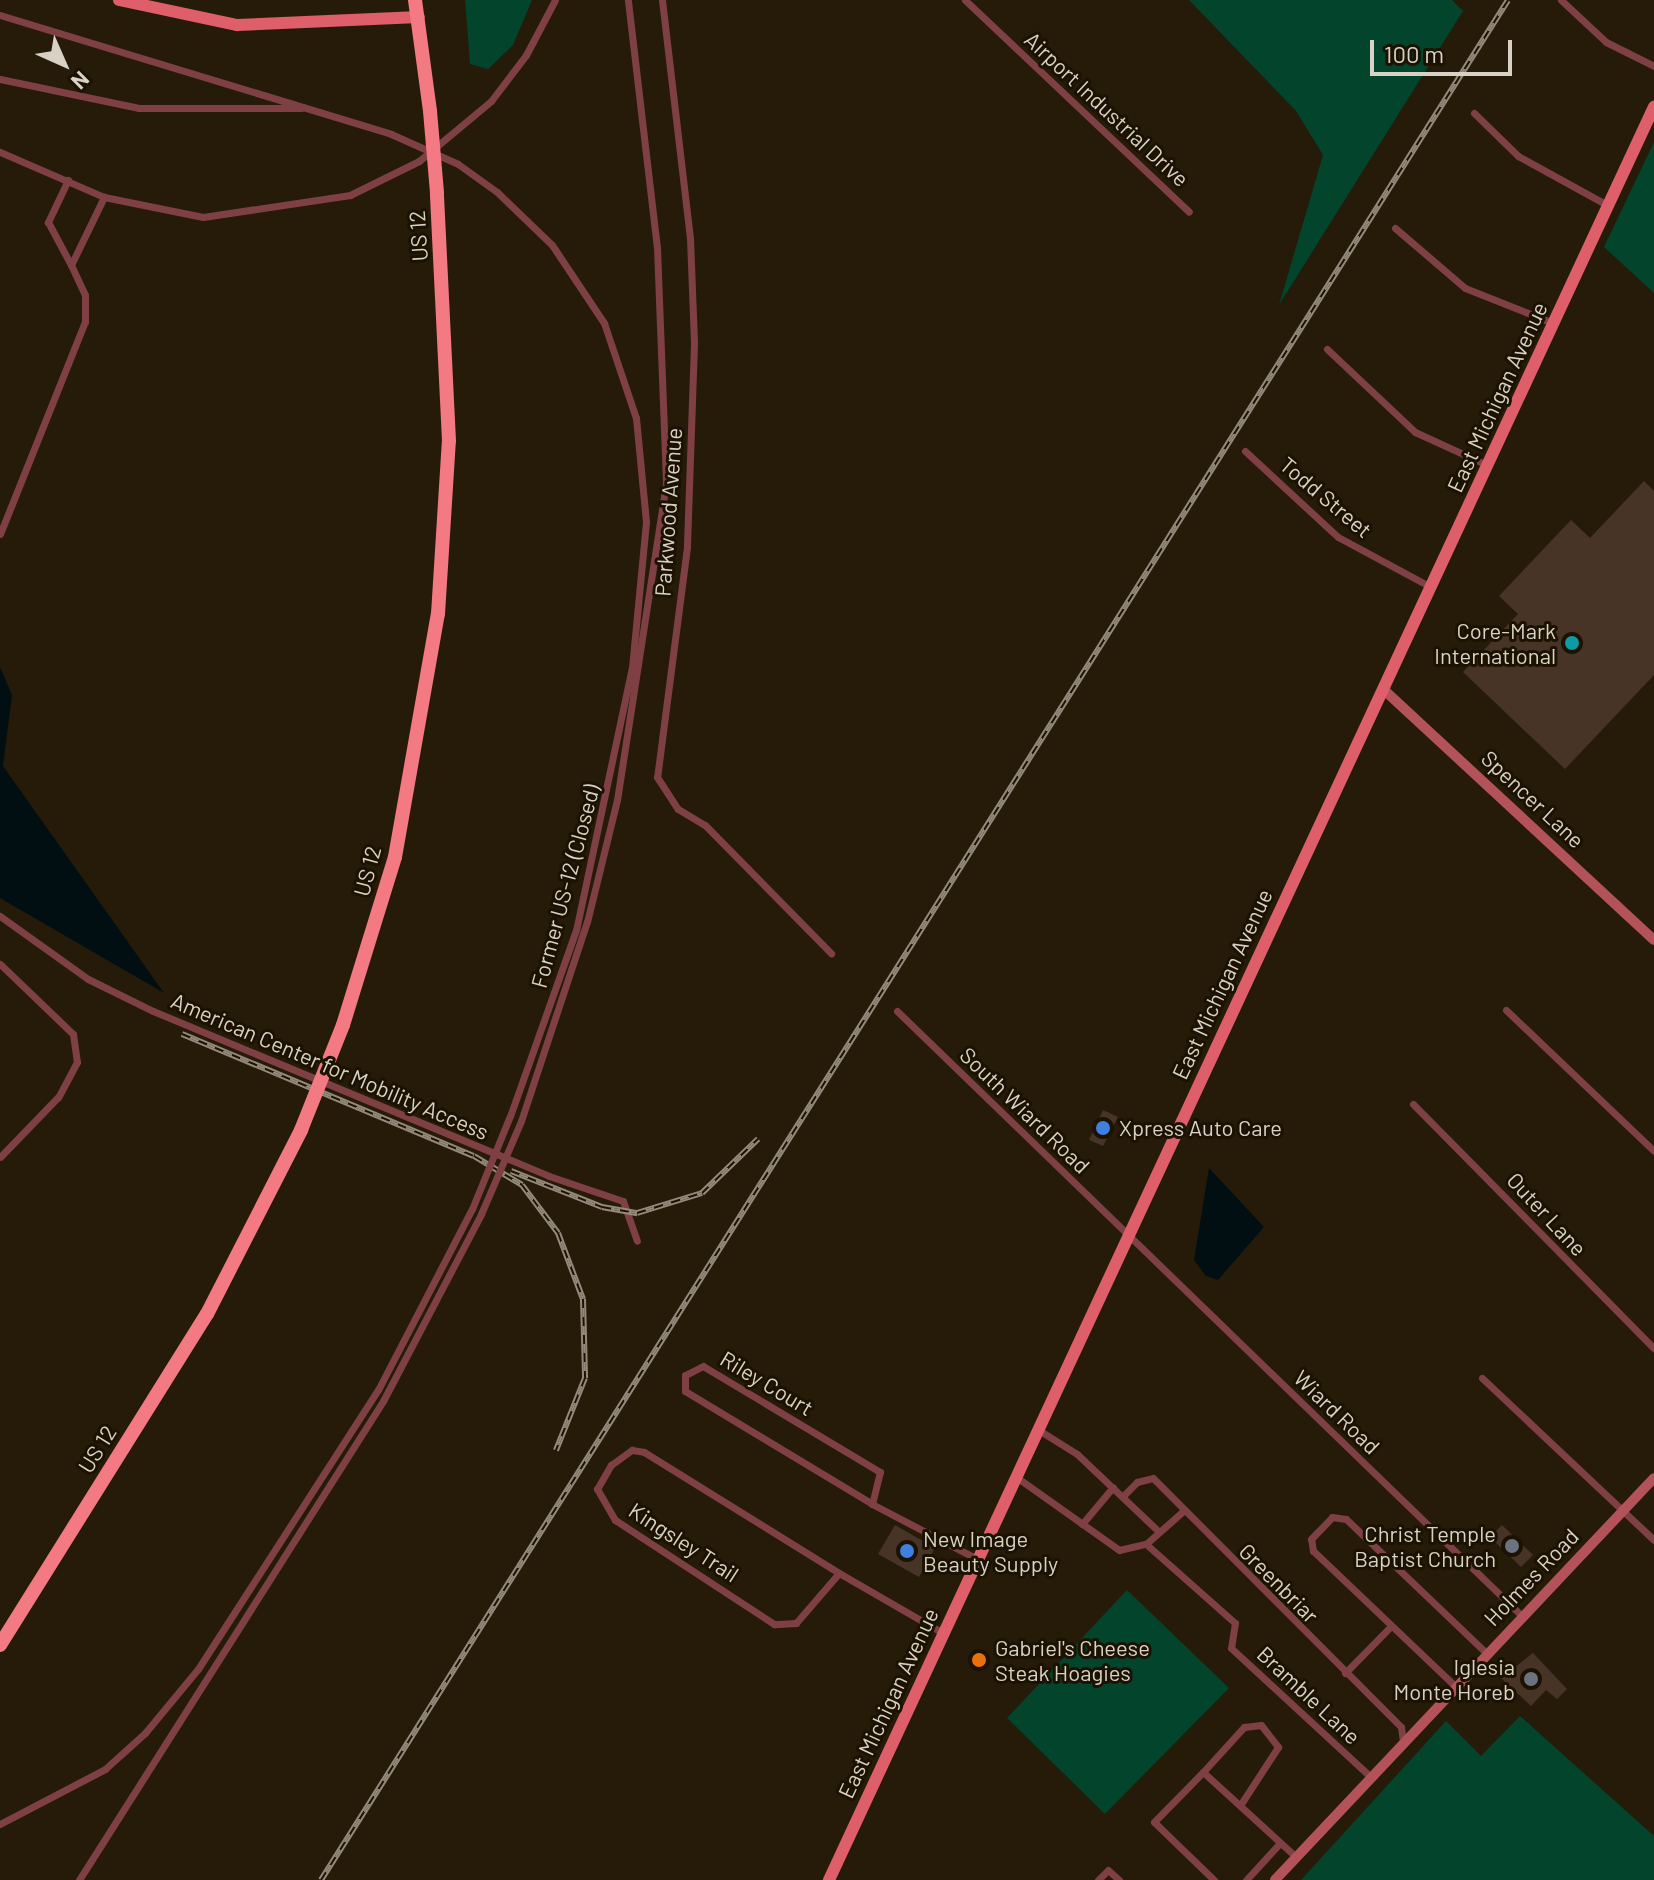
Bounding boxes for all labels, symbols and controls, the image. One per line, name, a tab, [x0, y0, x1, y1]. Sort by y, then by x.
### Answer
north arrow	[24, 24, 104, 104]
scale bar	[1374, 24, 1516, 74]
street label: Airport Industrial Drive	[1019, 26, 1195, 192]
text: 100 m	[1384, 39, 1444, 68]
text: N	[67, 67, 95, 95]
street label: US 12	[403, 210, 433, 262]
street label: East Michigan Avenue	[1441, 298, 1553, 496]
street label: Parkwood Avenue	[649, 427, 687, 597]
street label: Todd Street	[1275, 451, 1377, 543]
place label: Core-Mark International	[1434, 617, 1556, 668]
marker: Core-Mark International	[1563, 634, 1581, 652]
street label: Spencer Lane	[1476, 745, 1590, 853]
street label: Former US-12 (Closed)	[525, 781, 605, 991]
street label: US 12	[348, 843, 386, 899]
street label: East Michigan Avenue	[1166, 885, 1278, 1083]
street label: American Center for Mobility Access	[167, 987, 493, 1145]
street label: South Wiard Road	[955, 1041, 1095, 1179]
place label: Xpress Auto Care	[1119, 1115, 1282, 1141]
marker: Xpress Auto Care	[1094, 1119, 1112, 1137]
street label: Outer Lane	[1502, 1167, 1592, 1261]
street label: Riley Court	[716, 1345, 818, 1421]
street label: Wiard Road	[1289, 1365, 1385, 1459]
street label: US 12	[72, 1420, 122, 1478]
street label: Kingsley Trail	[624, 1497, 744, 1587]
place label: Christ Temple Baptist Church	[1354, 1520, 1496, 1572]
street label: Holmes Road	[1478, 1523, 1584, 1631]
place label: New Image Beauty Supply	[923, 1525, 1058, 1576]
marker: Christ Temple Baptist Church	[1503, 1537, 1521, 1555]
street label: Greenbriar	[1234, 1538, 1324, 1628]
marker: New Image Beauty Supply	[898, 1542, 916, 1560]
street label: East Michigan Avenue	[832, 1604, 944, 1802]
place label: Gabriel's Cheese Steak Hoagies	[995, 1634, 1150, 1686]
street label: Bramble Lane	[1252, 1640, 1366, 1750]
marker: Gabriel's Cheese Steak Hoagies	[970, 1651, 988, 1669]
place label: Iglesia Monte Horeb	[1394, 1653, 1515, 1704]
marker: Iglesia Monte Horeb	[1522, 1670, 1540, 1688]

